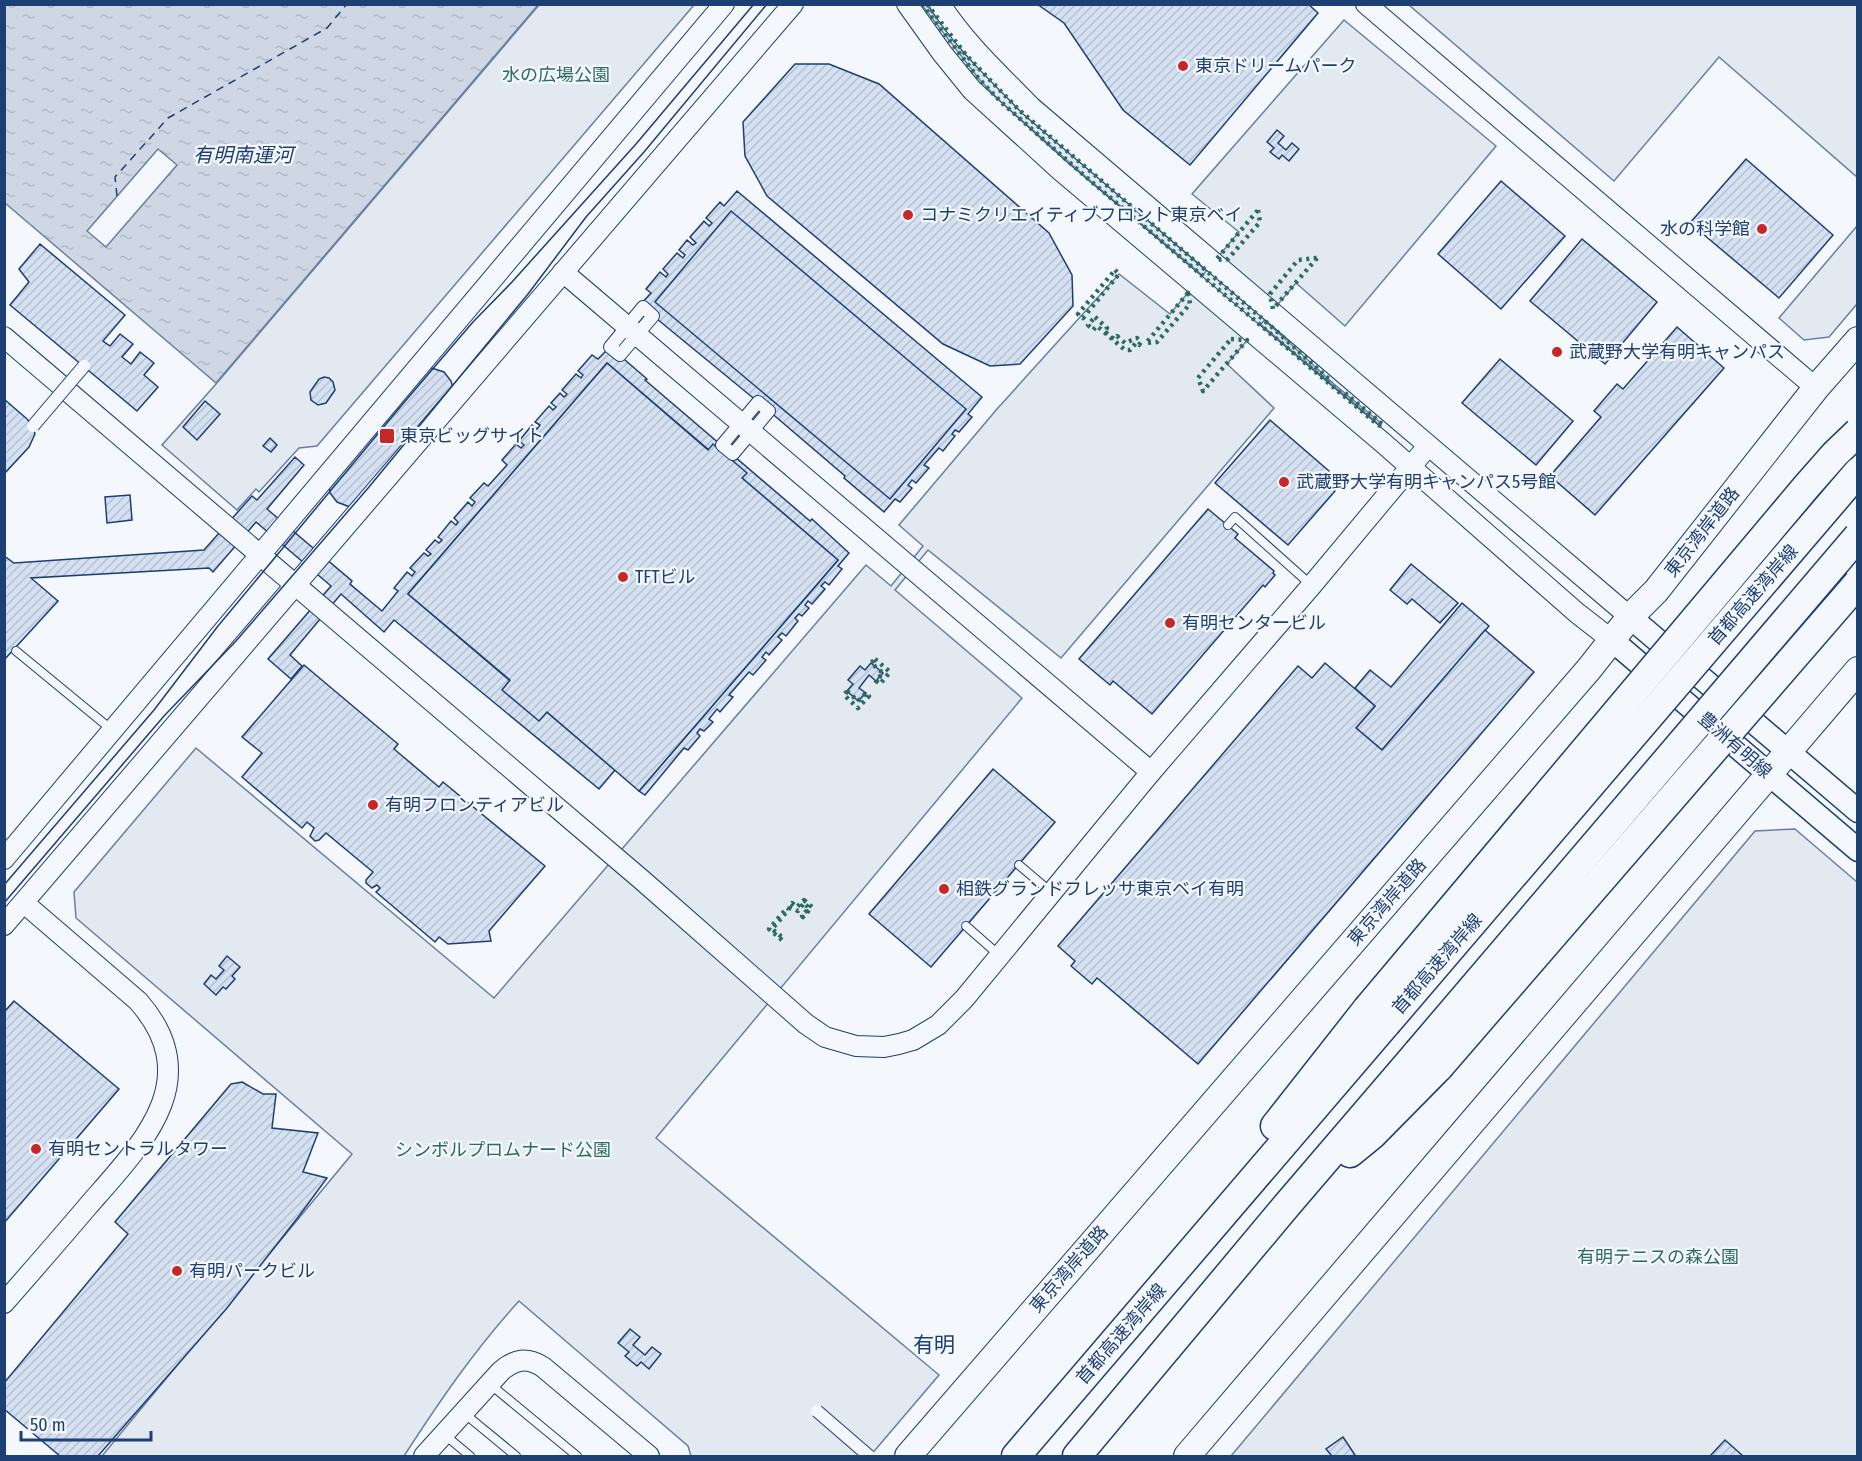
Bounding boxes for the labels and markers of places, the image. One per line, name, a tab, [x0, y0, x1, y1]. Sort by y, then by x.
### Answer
place label: 東京ドリームパーク	[1195, 55, 1356, 77]
marker: 東京ドリームパーク	[1176, 59, 1190, 73]
place label: コナミクリエイティブフロント東京ベイ	[920, 204, 1243, 226]
marker: コナミクリエイティブフロント東京ベイ	[901, 208, 915, 222]
place label: 水の科学館	[1660, 218, 1750, 240]
marker: 水の科学館	[1755, 222, 1769, 236]
place label: 武蔵野大学有明キャンパス	[1569, 341, 1785, 363]
marker: 武蔵野大学有明キャンパス	[1550, 345, 1564, 359]
place label: 東京ビッグサイト	[400, 425, 544, 447]
marker: 東京ビッグサイト	[378, 427, 396, 445]
place label: 武蔵野大学有明キャンパス5号館	[1296, 471, 1556, 493]
marker: 武蔵野大学有明キャンパス5号館	[1277, 475, 1291, 489]
place label: TFTビル	[635, 566, 696, 588]
marker: TFTビル	[616, 570, 630, 584]
place label: 有明センタービル	[1182, 612, 1326, 634]
marker: 有明センタービル	[1163, 616, 1177, 630]
place label: 有明フロンティアビル	[385, 794, 564, 816]
marker: 有明フロンティアビル	[366, 798, 380, 812]
place label: 相鉄グランドフレッサ東京ベイ有明	[956, 878, 1244, 900]
marker: 相鉄グランドフレッサ東京ベイ有明	[937, 882, 951, 896]
place label: 有明セントラルタワー	[48, 1138, 228, 1160]
marker: 有明セントラルタワー	[29, 1142, 43, 1156]
place label: 有明パークビル	[189, 1260, 315, 1282]
marker: 有明パークビル	[170, 1264, 184, 1278]

